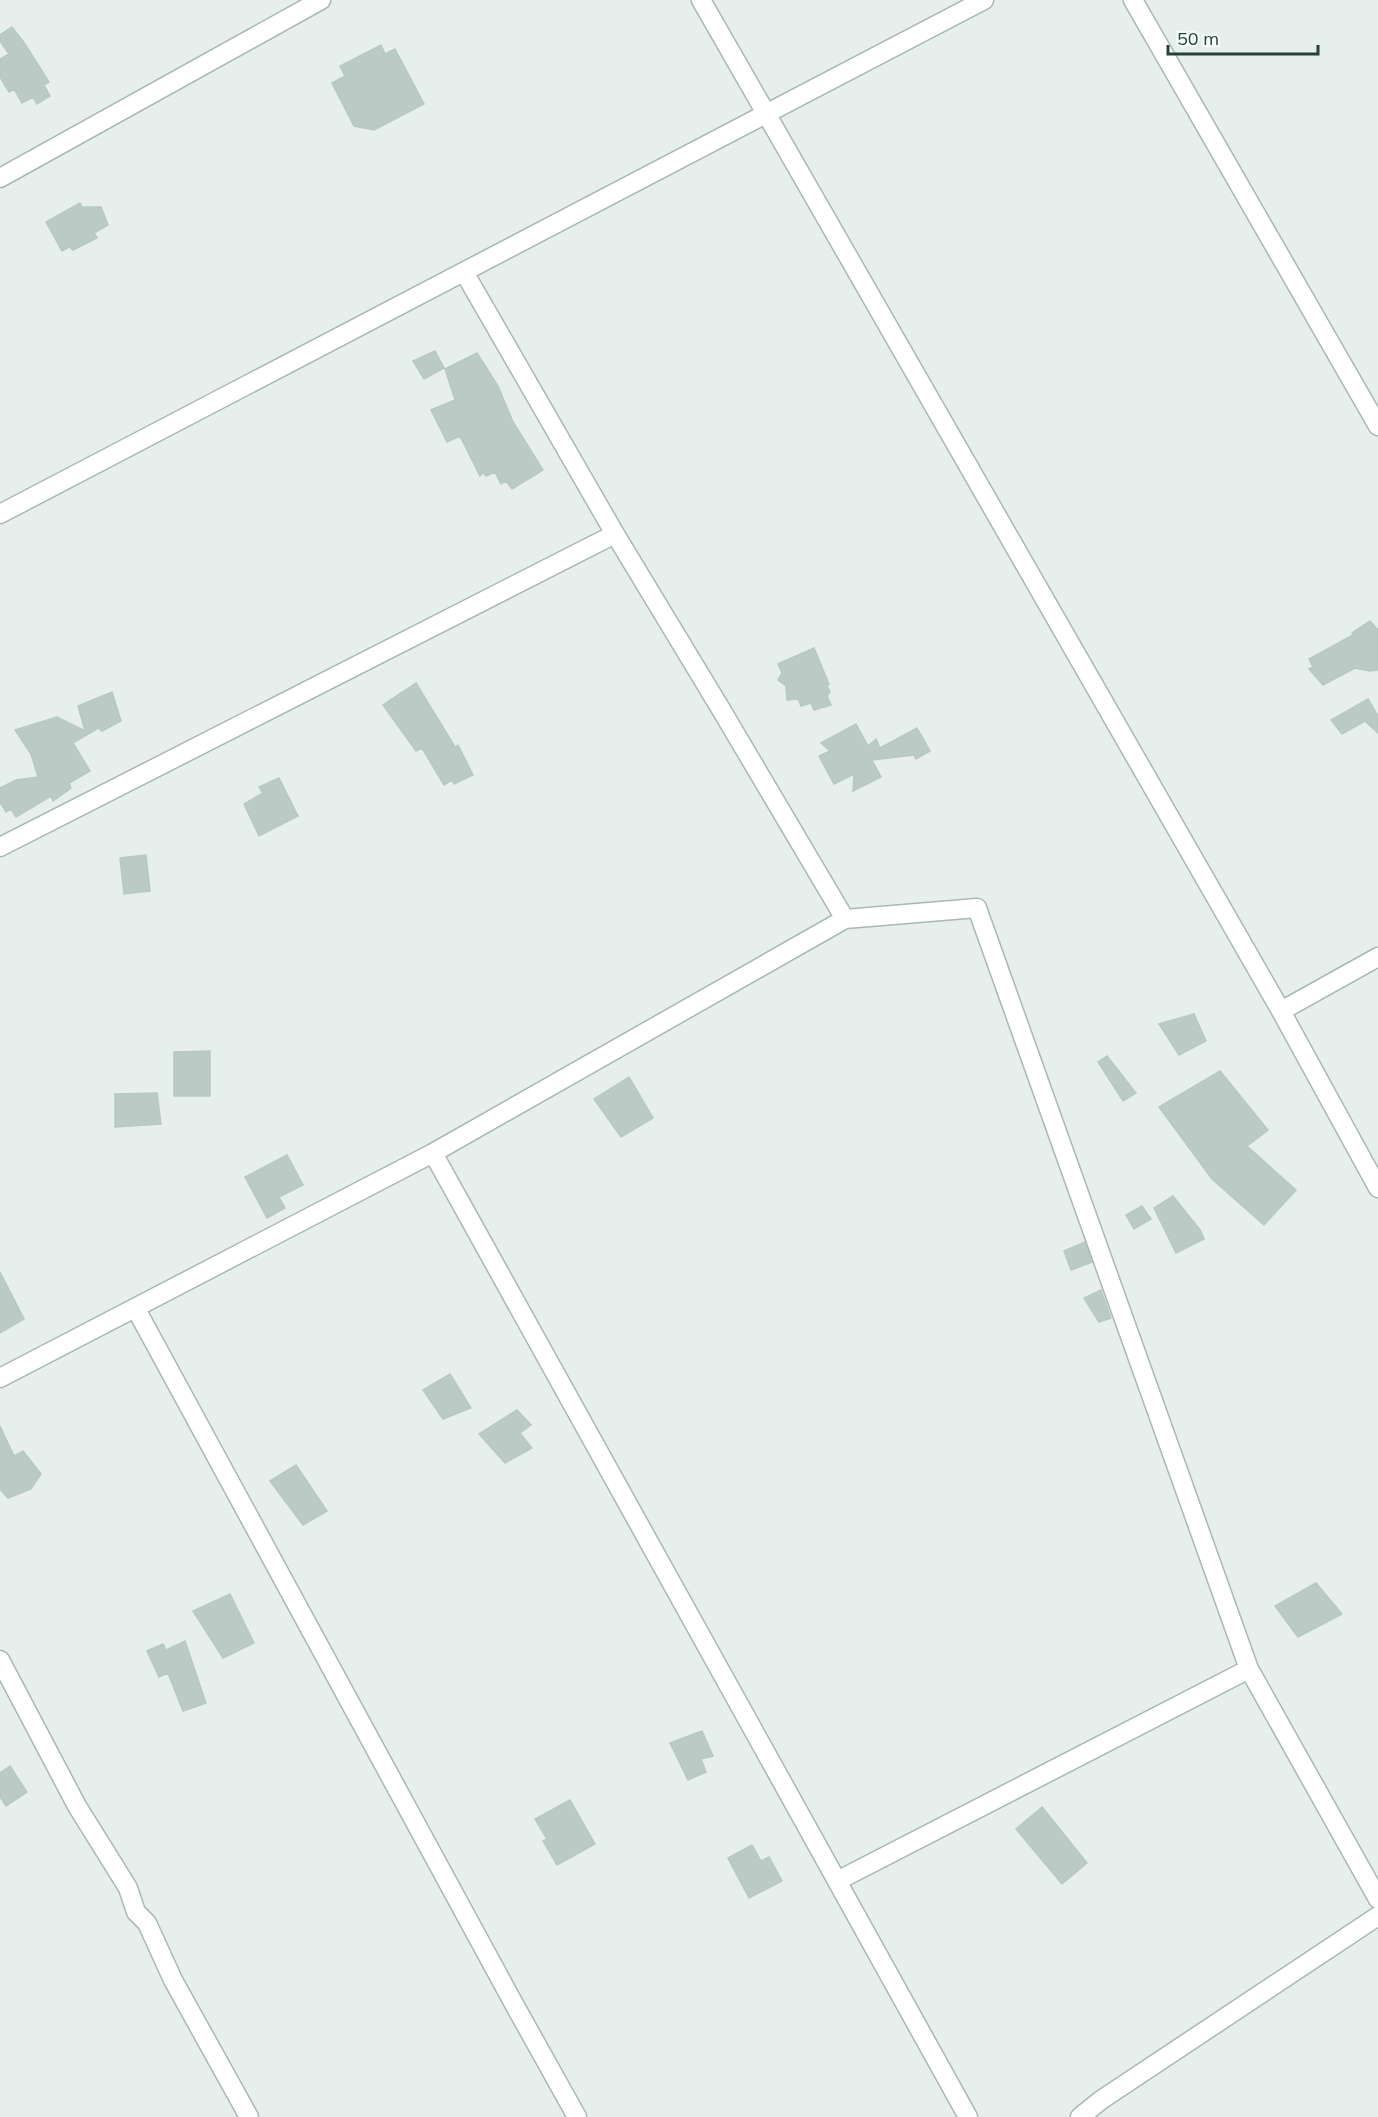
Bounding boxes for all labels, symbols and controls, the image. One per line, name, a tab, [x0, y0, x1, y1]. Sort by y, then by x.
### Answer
scale bar	[1168, 18, 1318, 56]
text: 50 m	[1177, 27, 1219, 50]

